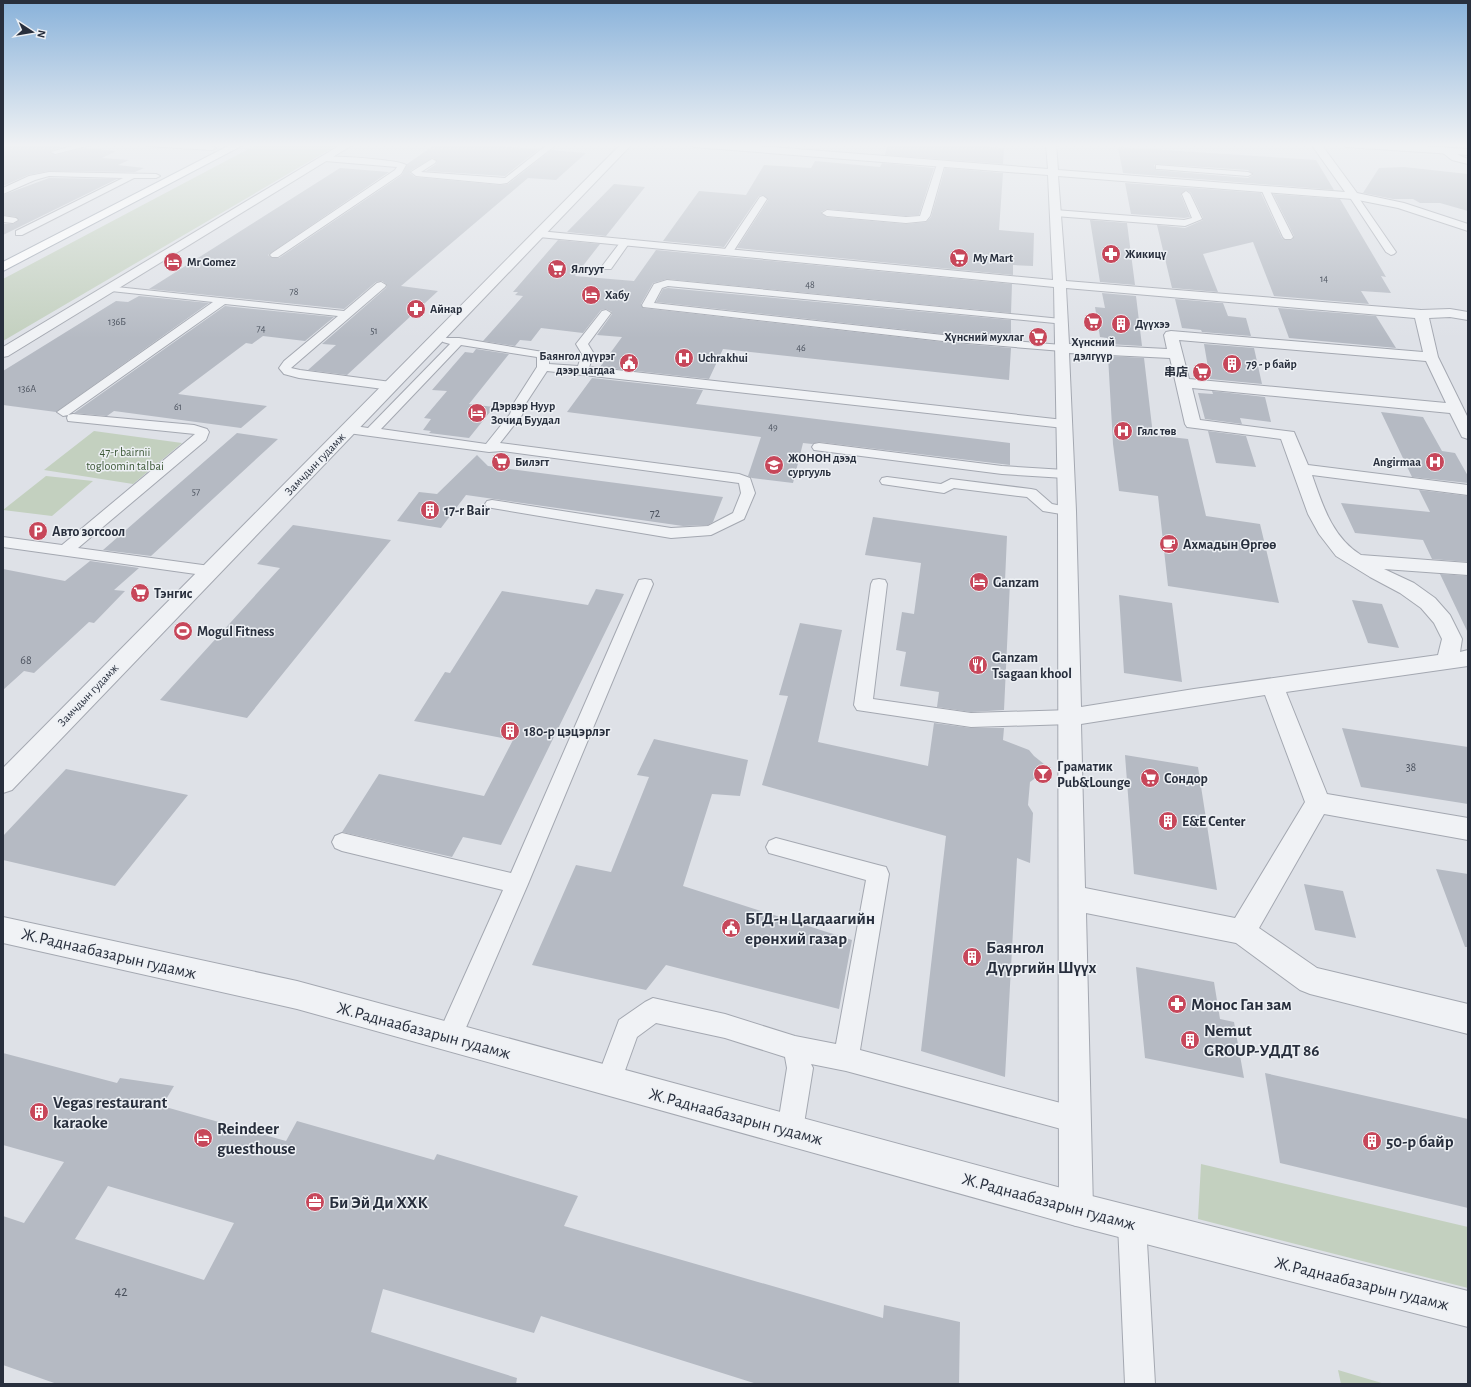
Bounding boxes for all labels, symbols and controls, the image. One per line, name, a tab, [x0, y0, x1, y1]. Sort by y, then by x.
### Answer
north arrow	[12, 12, 52, 52]
text: N	[35, 29, 47, 39]
pharmacy icon: Жикицү	[1100, 243, 1122, 265]
supermarket icon: My Mart	[948, 247, 970, 269]
place label: Жикицү	[1125, 248, 1167, 260]
hotel icon: Mr Gomez	[162, 251, 184, 273]
place label: My Mart	[973, 252, 1013, 265]
place label: Mr Gomez	[187, 256, 236, 268]
supermarket icon: Ялгуут	[546, 258, 568, 280]
place label: Ялгуут	[571, 263, 604, 276]
house number: 14	[1320, 274, 1328, 284]
house number: 48	[805, 280, 815, 290]
hotel icon: Хабу	[580, 284, 602, 306]
house number: 78	[290, 287, 299, 297]
place label: Хабу	[605, 289, 630, 302]
pharmacy icon: Айнар	[405, 298, 427, 320]
place label: Айнар	[430, 303, 462, 315]
supermarket icon: Хүнсний дэлгүүр	[1082, 311, 1104, 333]
building icon: Дүүхээ	[1110, 313, 1132, 335]
house number: 136Б	[108, 317, 126, 327]
place label: Дүүхээ	[1135, 318, 1170, 330]
house number: 74	[257, 324, 266, 334]
house number: 51	[370, 326, 378, 336]
supermarket icon: Хүнсний мухлаг	[1027, 326, 1049, 348]
place label: Хүнсний мухлаг	[944, 331, 1025, 344]
place label: Хүнсний дэлгүүр	[1071, 336, 1115, 362]
house number: 46	[796, 343, 806, 353]
hospital icon: Uchrakhui	[673, 347, 695, 369]
place label: Баянгол дүүрэг дээр цагдаа	[539, 350, 616, 376]
public building icon: Баянгол дүүрэг дээр цагдаа	[618, 352, 640, 374]
place label: Uchrakhui	[698, 352, 748, 364]
building icon: 79 - р байр	[1221, 353, 1243, 375]
place label: 79 - р байр	[1246, 358, 1297, 370]
supermarket icon: 串店	[1191, 361, 1213, 383]
place label: 串店	[1164, 365, 1188, 378]
house number: 136А	[18, 384, 36, 394]
place label: Дэрвэр Нуур Зочид Буудал	[491, 400, 560, 427]
house number: 61	[174, 402, 182, 412]
hotel icon: Дэрвэр Нуур Зочид Буудал	[466, 402, 488, 424]
hospital icon: Гялс төв	[1112, 420, 1134, 442]
house number: 49	[768, 422, 778, 432]
place label: Гялс төв	[1137, 425, 1176, 437]
street label: Замчдын гудамж	[282, 430, 349, 498]
park label: 47-r bairnii togloomin talbai	[86, 446, 164, 472]
supermarket icon: Билэгт	[490, 451, 512, 473]
hospital icon: Angirmaa	[1424, 451, 1446, 473]
place label: ЖОНОН дээд сургууль	[788, 452, 857, 479]
school or university icon: ЖОНОН дээд сургууль	[763, 454, 785, 476]
place label: Билэгт	[515, 456, 550, 468]
place label: Angirmaa	[1373, 456, 1421, 468]
house number: 57	[192, 487, 200, 497]
building icon: 17-r Bair	[419, 499, 441, 521]
place label: 17-r Bair	[444, 504, 490, 518]
house number: 72	[650, 507, 661, 519]
parking icon: Авто зогсоол	[27, 520, 49, 542]
place label: Авто зогсоол	[52, 525, 125, 539]
cafe icon: Ахмадын Өргөө	[1158, 533, 1180, 555]
place label: Ахмадын Өргөө	[1183, 538, 1276, 552]
hotel icon: Ganzam	[968, 571, 990, 593]
place label: Ganzam	[993, 576, 1039, 590]
supermarket icon: Тэнгис	[129, 582, 151, 604]
place label: Тэнгис	[154, 587, 193, 601]
sports icon: Mogul Fitness	[172, 620, 194, 642]
place label: Mogul Fitness	[197, 625, 275, 639]
place label: Ganzam Tsagaan khool	[992, 651, 1072, 681]
house number: 68	[20, 654, 32, 666]
restaurant icon: Ganzam Tsagaan khool	[967, 654, 989, 676]
street label: Замчдын гудамж	[55, 661, 122, 729]
building icon: 180-р цэцэрлэг	[499, 720, 521, 742]
place label: 180-р цэцэрлэг	[524, 725, 611, 739]
place label: Граматик Pub&Lounge	[1057, 760, 1131, 790]
house number: 38	[1406, 761, 1417, 773]
bar icon: Граматик Pub&Lounge	[1032, 763, 1054, 785]
supermarket icon: Сондор	[1139, 767, 1161, 789]
place label: Сондор	[1164, 772, 1208, 786]
building icon: E&E Center	[1157, 810, 1179, 832]
place label: E&E Center	[1182, 815, 1246, 829]
place label: БГД-н Цагдаагийн ерөнхий газар	[745, 910, 875, 947]
public building icon: БГД-н Цагдаагийн ерөнхий газар	[720, 917, 742, 939]
street label: Ж.Раднаабазарын гудамж	[20, 925, 198, 983]
place label: Баянгол Дүүргийн Шүүх	[986, 939, 1096, 976]
building icon: Баянгол Дүүргийн Шүүх	[961, 946, 983, 968]
pharmacy icon: Монос Ган зам	[1166, 993, 1188, 1015]
place label: Монос Ган зам	[1191, 996, 1292, 1013]
street label: Ж.Раднаабазарын гудамж	[335, 999, 513, 1063]
place label: Nemut GROUP-УДДТ 86	[1204, 1022, 1320, 1059]
building icon: Nemut GROUP-УДДТ 86	[1179, 1029, 1201, 1051]
street label: Ж.Раднаабазарын гудамж	[647, 1085, 825, 1149]
place label: Vegas restaurant karaoke	[53, 1094, 168, 1131]
building icon: Vegas restaurant karaoke	[28, 1101, 50, 1123]
place label: Reindeer guesthouse	[217, 1120, 296, 1157]
hotel icon: Reindeer guesthouse	[192, 1127, 214, 1149]
building icon: 50-р байр	[1361, 1130, 1383, 1152]
place label: 50-р байр	[1386, 1133, 1454, 1150]
street label: Ж.Раднаабазарын гудамж	[960, 1170, 1138, 1234]
office icon: Би Эй Ди ХХК	[304, 1191, 326, 1213]
place label: Би Эй Ди ХХК	[329, 1194, 428, 1211]
street label: Ж.Раднаабазарын гудамж	[1273, 1254, 1451, 1314]
house number: 42	[114, 1285, 128, 1299]

